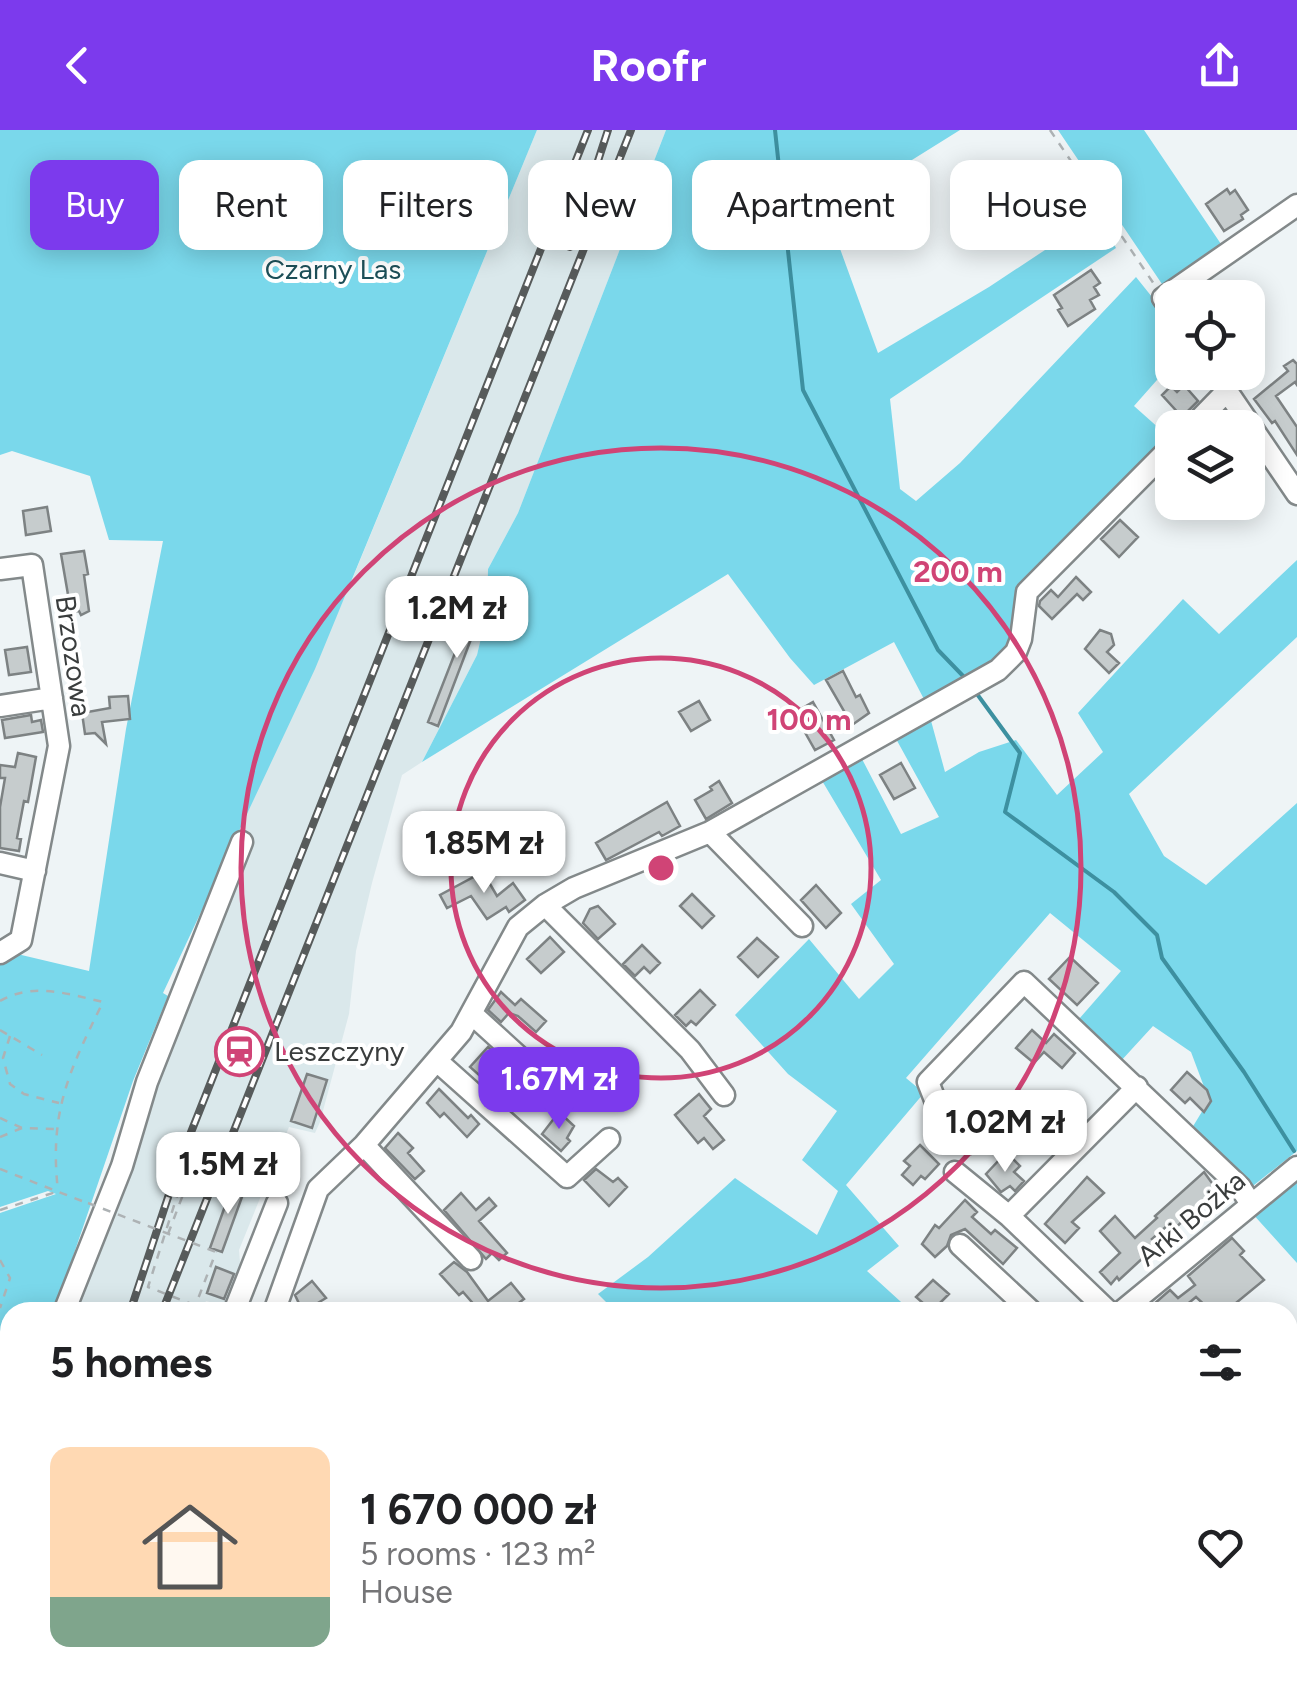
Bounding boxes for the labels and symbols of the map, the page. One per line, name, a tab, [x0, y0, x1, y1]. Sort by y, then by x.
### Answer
park label: Czarny Las	[265, 252, 401, 286]
text: 200 m	[913, 553, 1003, 590]
pin: 1.2M zł	[365, 576, 549, 661]
street label: Brzozowa	[49, 593, 99, 719]
text: 100 m	[767, 701, 851, 738]
pin: 1.85M zł	[381, 811, 587, 896]
centre of rings	[643, 850, 679, 886]
station icon: Leszczyny	[213, 1025, 265, 1077]
place label: Leszczyny	[274, 1034, 405, 1068]
pin: 1.67M zł	[456, 1047, 662, 1132]
pin: 1.02M zł	[902, 1090, 1108, 1175]
pin: 1.5M zł	[136, 1132, 320, 1217]
street label: Arki Bożka	[1130, 1163, 1252, 1273]

